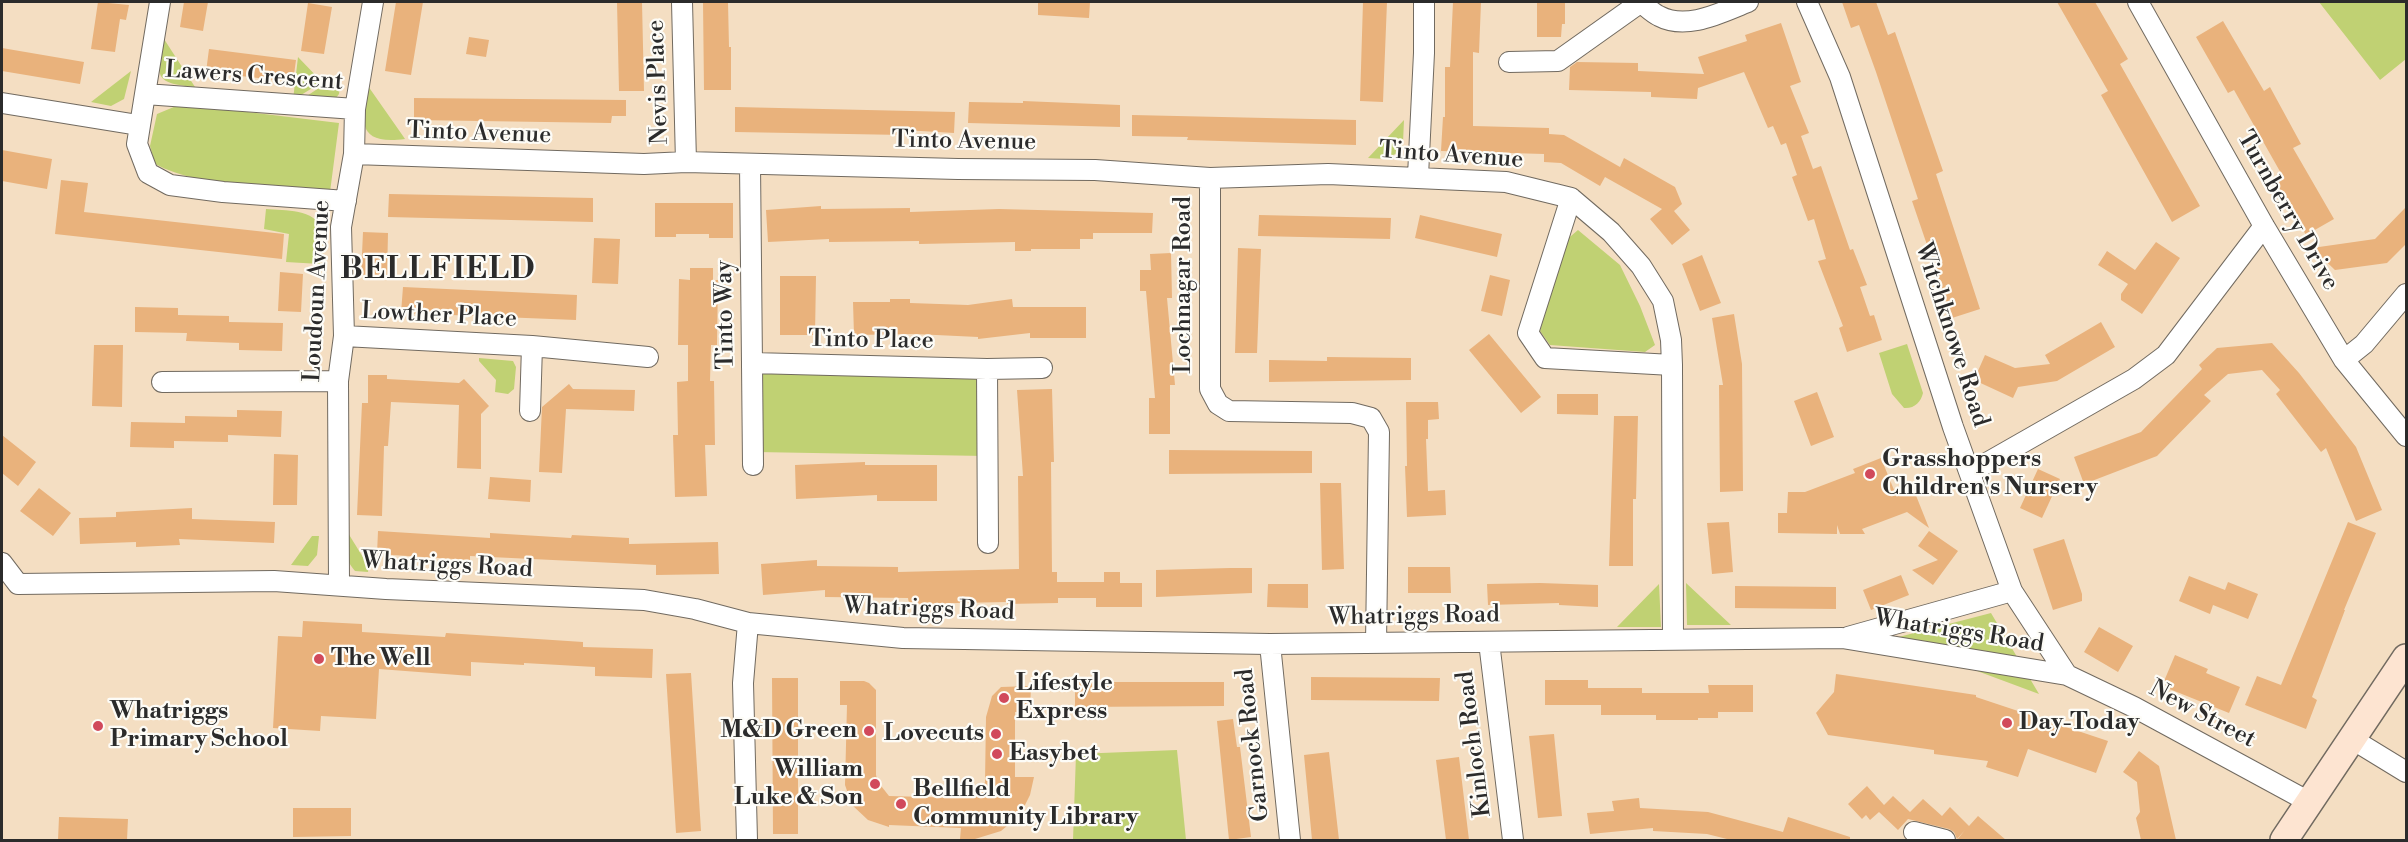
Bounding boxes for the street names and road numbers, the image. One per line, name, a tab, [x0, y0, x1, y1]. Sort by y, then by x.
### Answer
street label: Nevis Place	[642, 19, 676, 145]
street label: Lawers Crescent	[164, 56, 344, 98]
street label: Tinto Avenue	[406, 117, 552, 151]
street label: Tinto Avenue	[891, 126, 1037, 158]
street label: Turnberry Drive	[2230, 126, 2344, 296]
street label: Tinto Avenue	[1378, 137, 1524, 175]
street label: Lochnagar Road	[1170, 196, 1198, 374]
street label: Loudoun Avenue	[299, 199, 337, 383]
street label: Witchknowe Road	[1908, 239, 1994, 431]
street label: Tinto Way	[711, 260, 741, 370]
street label: Lowther Place	[360, 298, 518, 334]
street label: Tinto Place	[808, 326, 934, 356]
street label: Whatriggs Road	[361, 547, 533, 585]
street label: Whatriggs Road	[843, 593, 1015, 627]
street label: Whatriggs Road	[1328, 601, 1500, 633]
street label: Whatriggs Road	[1872, 604, 2046, 660]
street label: Garnock Road	[1232, 667, 1276, 823]
street label: Kinloch Road	[1452, 669, 1498, 819]
street label: New Street	[2144, 675, 2260, 755]

